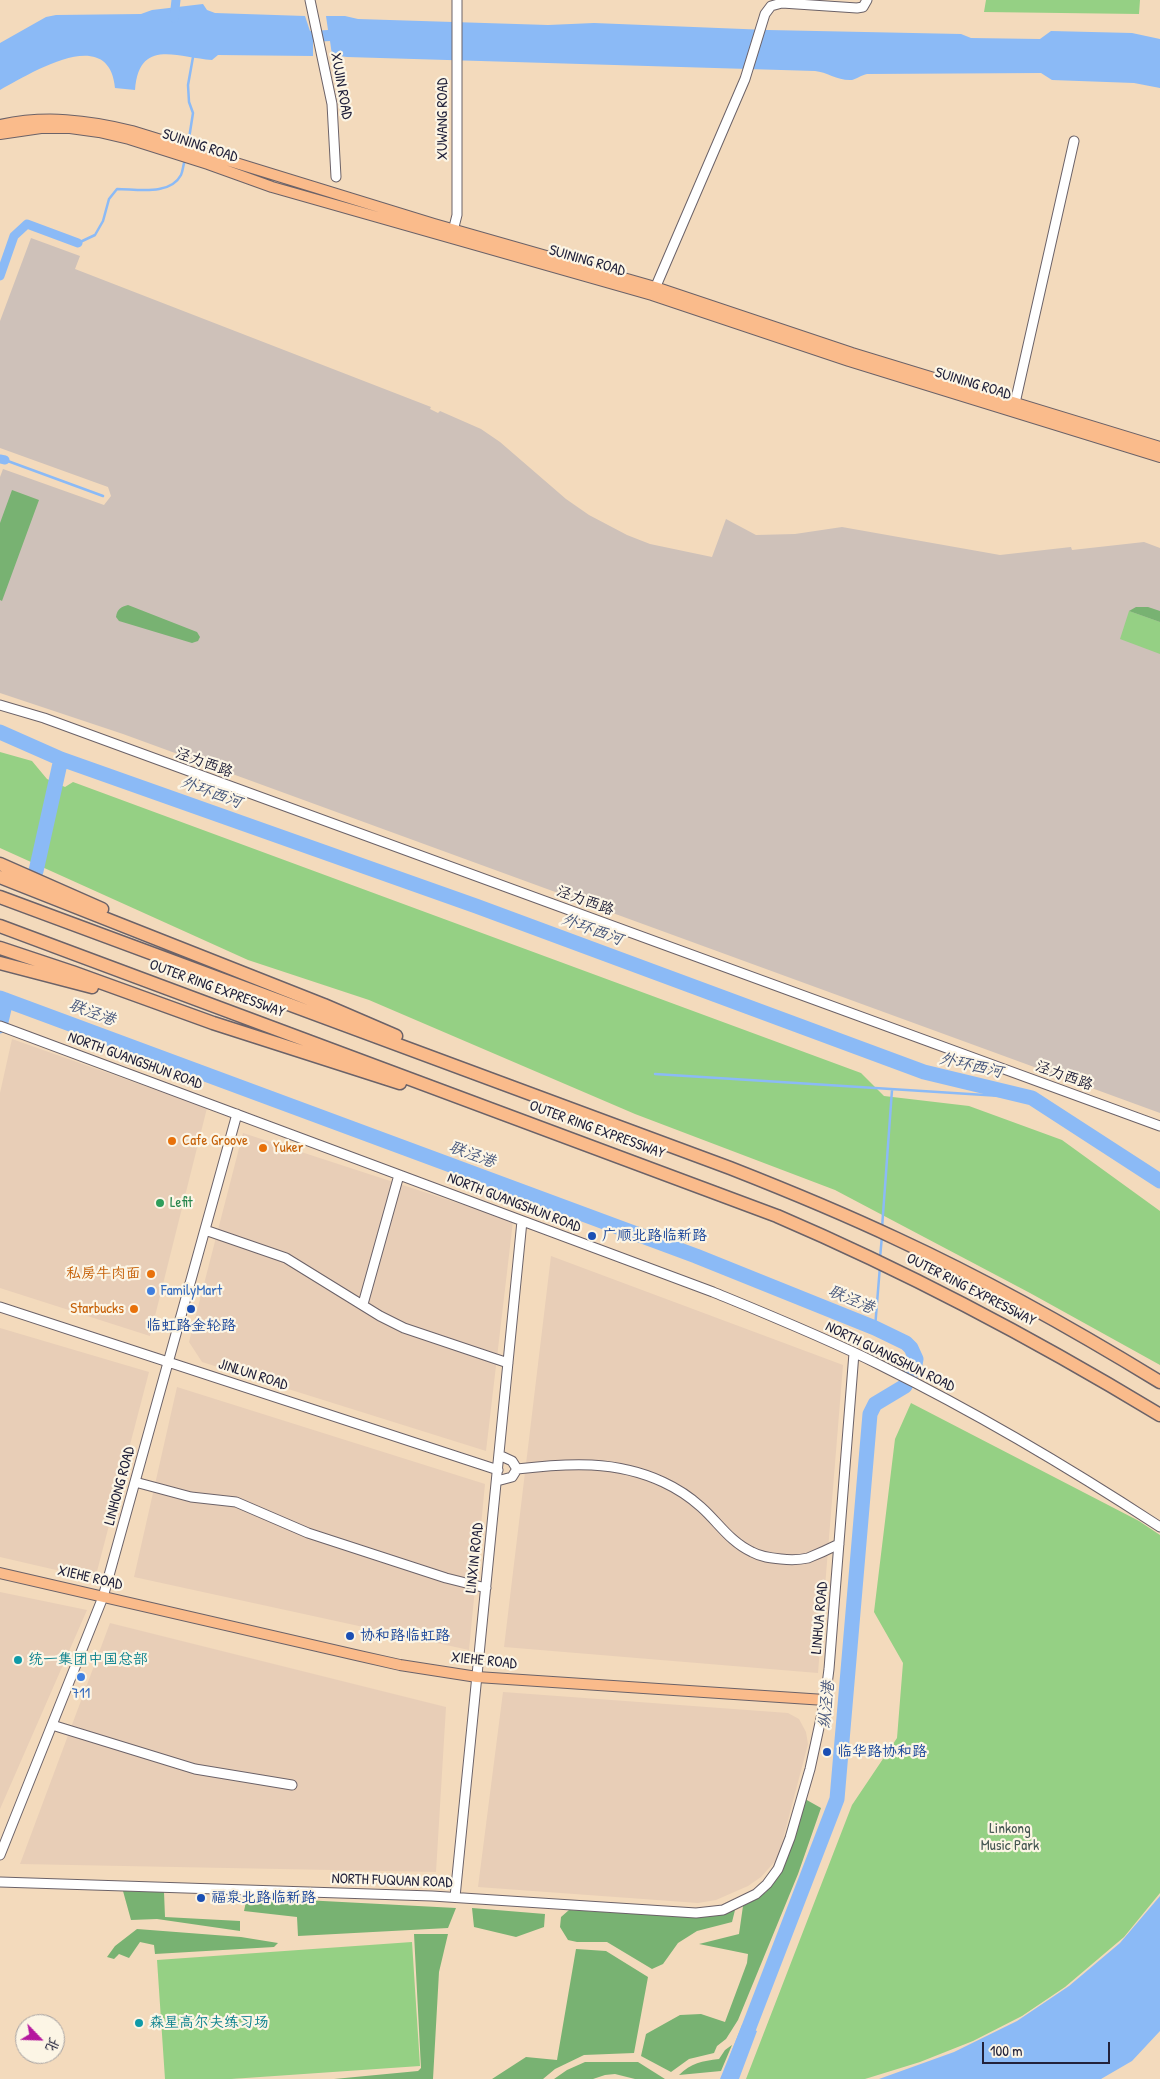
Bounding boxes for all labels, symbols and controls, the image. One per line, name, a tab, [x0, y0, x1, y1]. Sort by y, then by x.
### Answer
street label: XUJIN ROAD	[326, 51, 356, 121]
street label: XUWANG ROAD	[434, 78, 452, 160]
street label: SUINING ROAD	[160, 125, 240, 167]
street label: SUINING ROAD	[547, 242, 627, 280]
street label: SUINING ROAD	[933, 364, 1013, 404]
street label: 泾力西路	[173, 744, 235, 782]
water label: 外环西河	[178, 773, 244, 813]
street label: 泾力西路	[554, 882, 616, 920]
water label: 外环西河	[559, 910, 625, 950]
street label: OUTER RING EXPRESSWAY	[147, 956, 287, 1022]
water label: 联泾港	[66, 996, 118, 1030]
street label: NORTH GUANGSHUN ROAD	[65, 1028, 205, 1094]
water label: 外环西河	[938, 1049, 1004, 1083]
street label: 泾力西路	[1033, 1057, 1095, 1095]
street label: OUTER RING EXPRESSWAY	[527, 1097, 667, 1163]
place label: Cafe Groove	[182, 1132, 248, 1150]
marker: Cafe Groove	[166, 1135, 178, 1147]
water label: 联泾港	[446, 1138, 498, 1172]
place label: Yuker	[273, 1139, 304, 1157]
marker: Yuker	[257, 1142, 269, 1154]
street label: NORTH GUANGSHUN ROAD	[445, 1169, 583, 1237]
place label: Lefit	[170, 1194, 193, 1212]
marker: Lefit	[154, 1197, 166, 1209]
place label: 广顺北路临新路	[602, 1227, 707, 1245]
marker: 广顺北路临新路	[586, 1230, 598, 1242]
street label: OUTER RING EXPRESSWAY	[903, 1250, 1039, 1330]
place label: 私房牛肉面	[66, 1265, 141, 1283]
marker: 私房牛肉面	[145, 1268, 157, 1280]
place label: FamilyMart	[161, 1282, 222, 1300]
water label: 联泾港	[825, 1282, 877, 1318]
marker: FamilyMart	[145, 1285, 157, 1297]
place label: Starbucks	[70, 1300, 124, 1318]
marker: Starbucks	[128, 1303, 140, 1315]
marker: 临虹路金轮路	[185, 1303, 197, 1315]
place label: 临虹路金轮路	[146, 1317, 236, 1335]
street label: NORTH GUANGSHUN ROAD	[822, 1318, 958, 1396]
street label: JINLUN ROAD	[216, 1355, 290, 1395]
street label: LINHONG ROAD	[101, 1445, 139, 1527]
street label: LINXIN ROAD	[462, 1522, 488, 1594]
street label: XIEHE ROAD	[56, 1562, 124, 1594]
street label: LINHUA ROAD	[808, 1581, 832, 1655]
place label: 协和路临虹路	[360, 1627, 450, 1645]
marker: 协和路临虹路	[344, 1630, 356, 1642]
street label: XIEHE ROAD	[450, 1649, 518, 1673]
place label: 统一集团中国总部	[28, 1651, 148, 1669]
marker: 统一集团中国总部	[12, 1654, 24, 1666]
marker: 711	[75, 1671, 87, 1683]
water label: 纵泾港	[815, 1680, 839, 1730]
place label: 711	[72, 1685, 90, 1703]
place label: 临华路协和路	[837, 1743, 927, 1761]
marker: 临华路协和路	[821, 1746, 833, 1758]
park label: Linkong Music Park	[981, 1820, 1039, 1855]
street label: NORTH FUQUAN ROAD	[331, 1870, 453, 1892]
place label: 福泉北路临新路	[211, 1889, 316, 1907]
marker: 福泉北路临新路	[195, 1892, 207, 1904]
north arrow	[15, 2014, 65, 2064]
place label: 森星高尔夫练习场	[149, 2014, 269, 2032]
marker: 森星高尔夫练习场	[133, 2017, 145, 2029]
scale bar	[985, 2032, 1112, 2064]
text: 北	[42, 2035, 65, 2055]
text: 100 m	[990, 2040, 1023, 2061]

